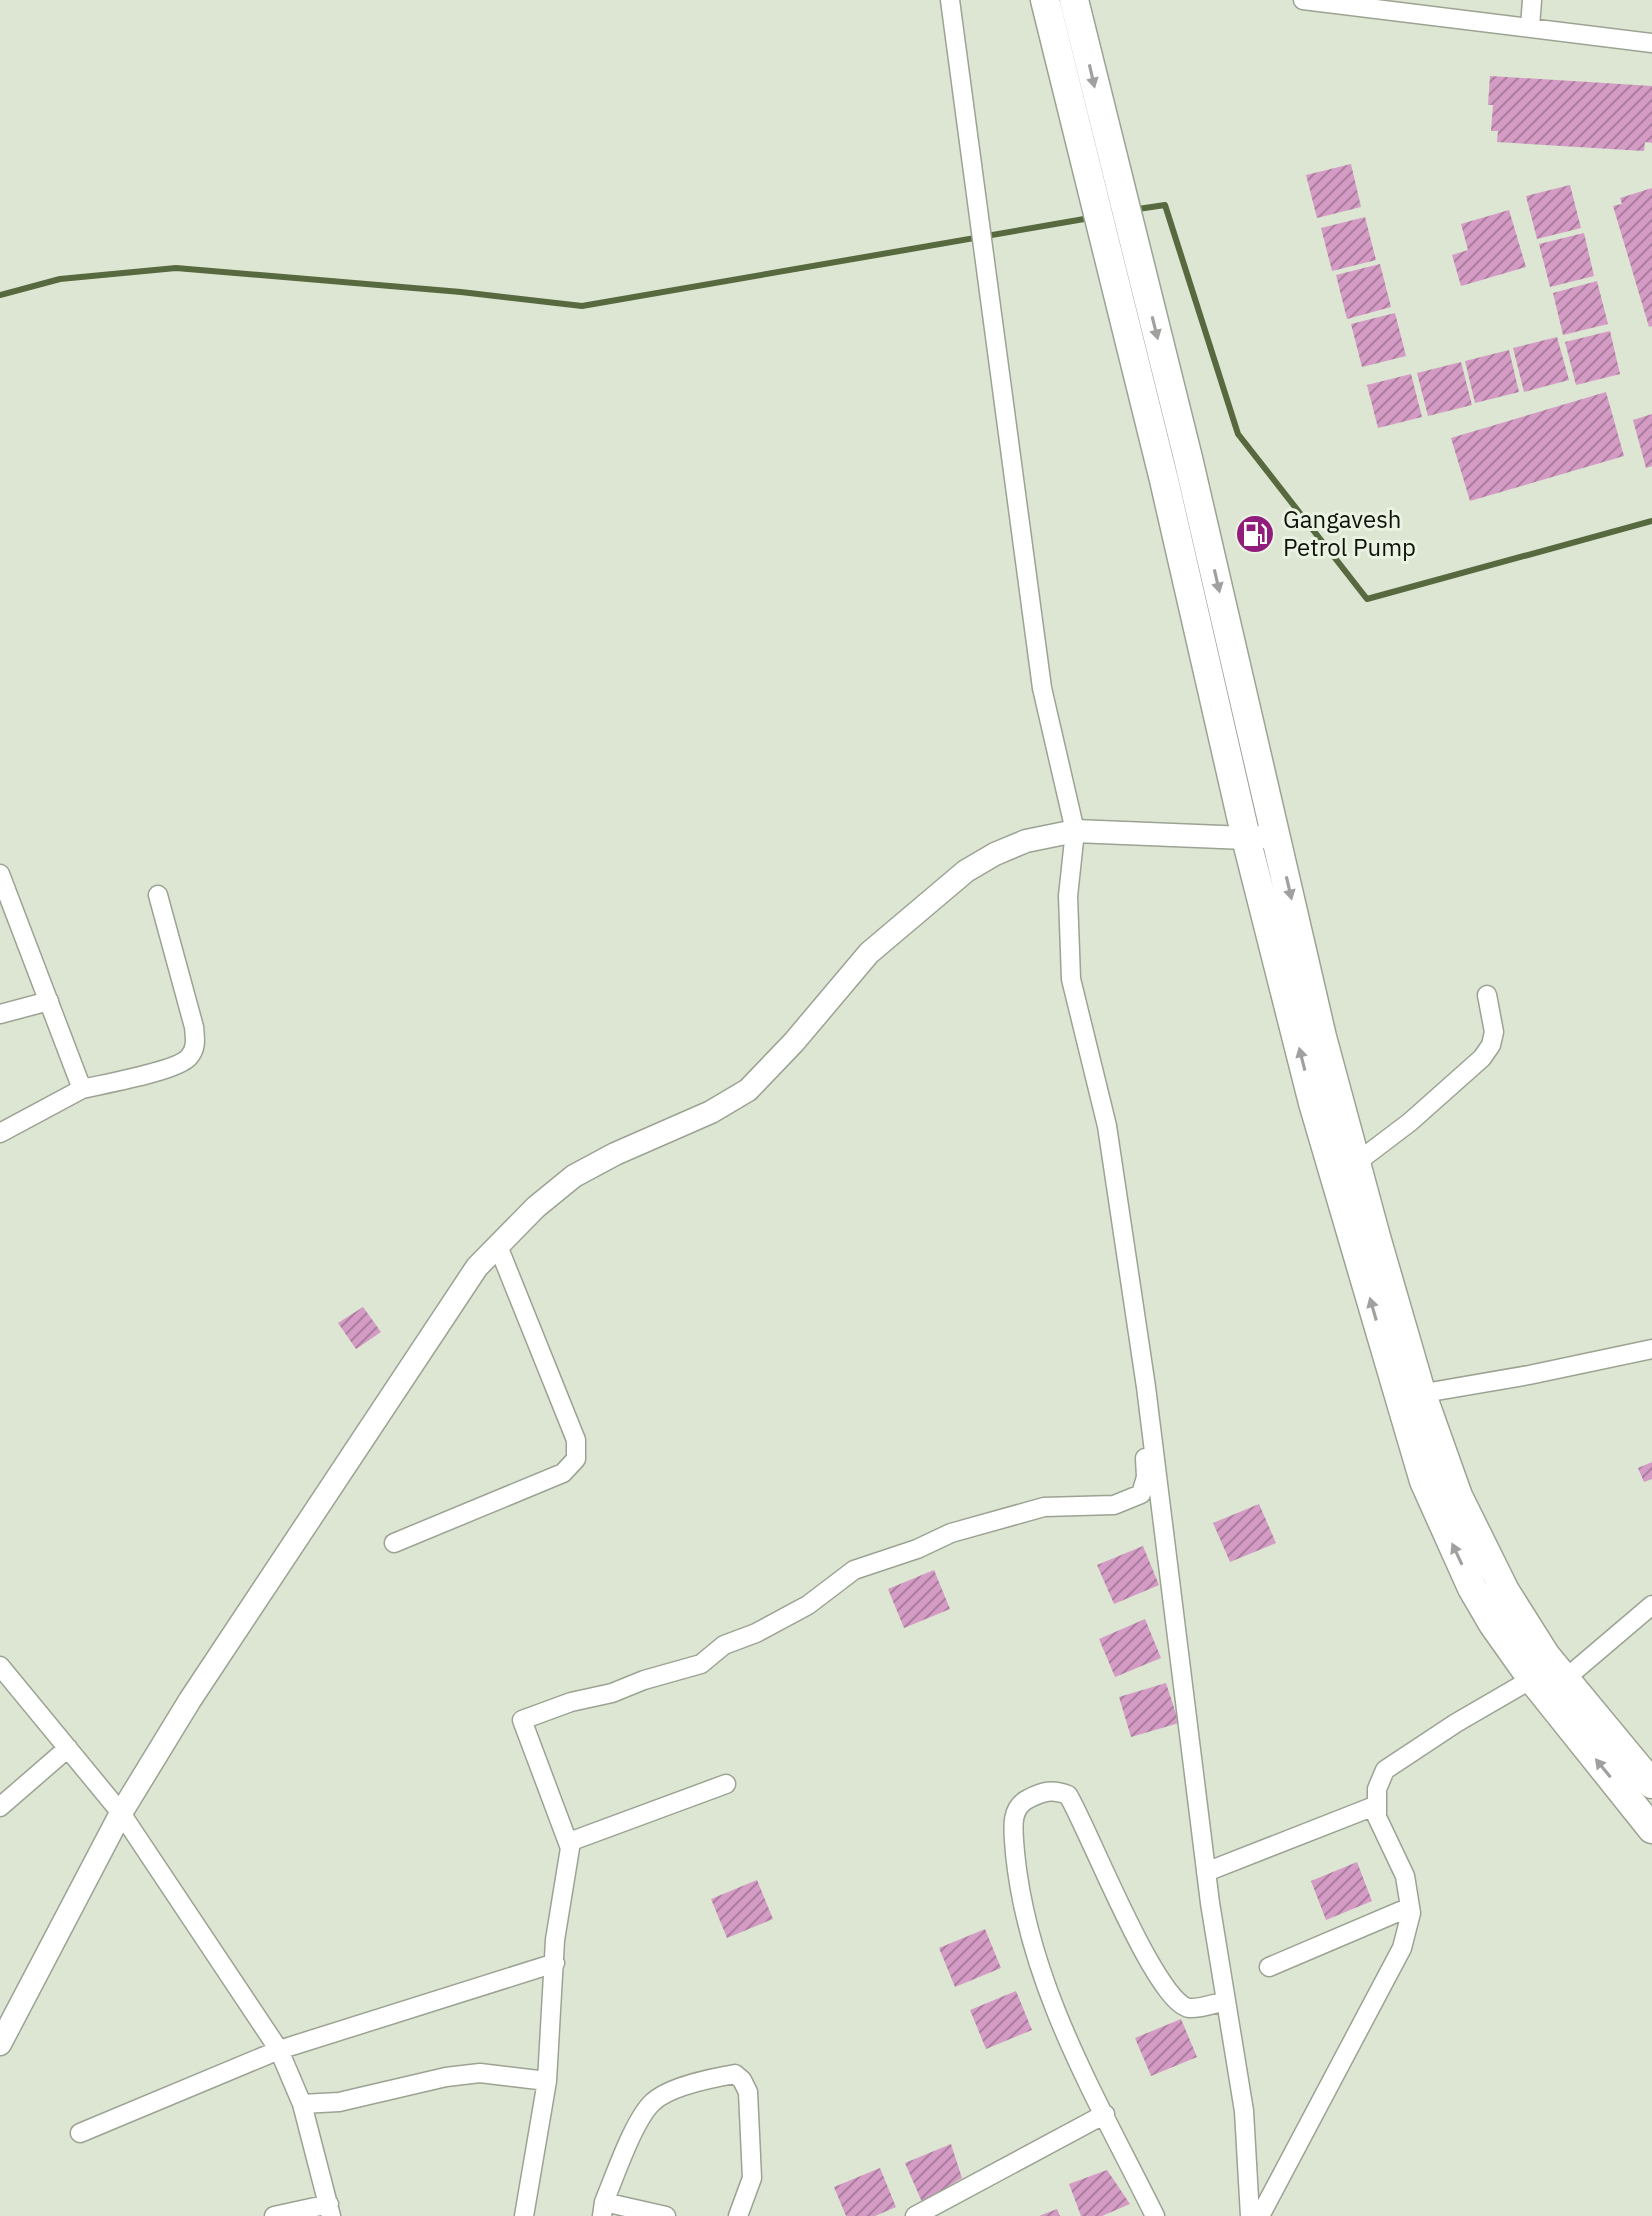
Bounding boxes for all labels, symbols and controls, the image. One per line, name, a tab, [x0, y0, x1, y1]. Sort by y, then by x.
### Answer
one-way arrow	[1086, 63, 1099, 88]
one-way arrow	[1150, 316, 1162, 341]
place label: Gangavesh Petrol Pump	[1283, 503, 1416, 563]
fuel station icon: Gangavesh Petrol Pump	[1234, 513, 1276, 555]
one-way arrow	[1211, 568, 1224, 593]
one-way arrow	[1283, 876, 1296, 901]
one-way arrow	[1295, 1046, 1307, 1071]
one-way arrow	[1366, 1296, 1378, 1321]
one-way arrow	[1450, 1543, 1464, 1566]
one-way arrow	[1595, 1758, 1612, 1778]

